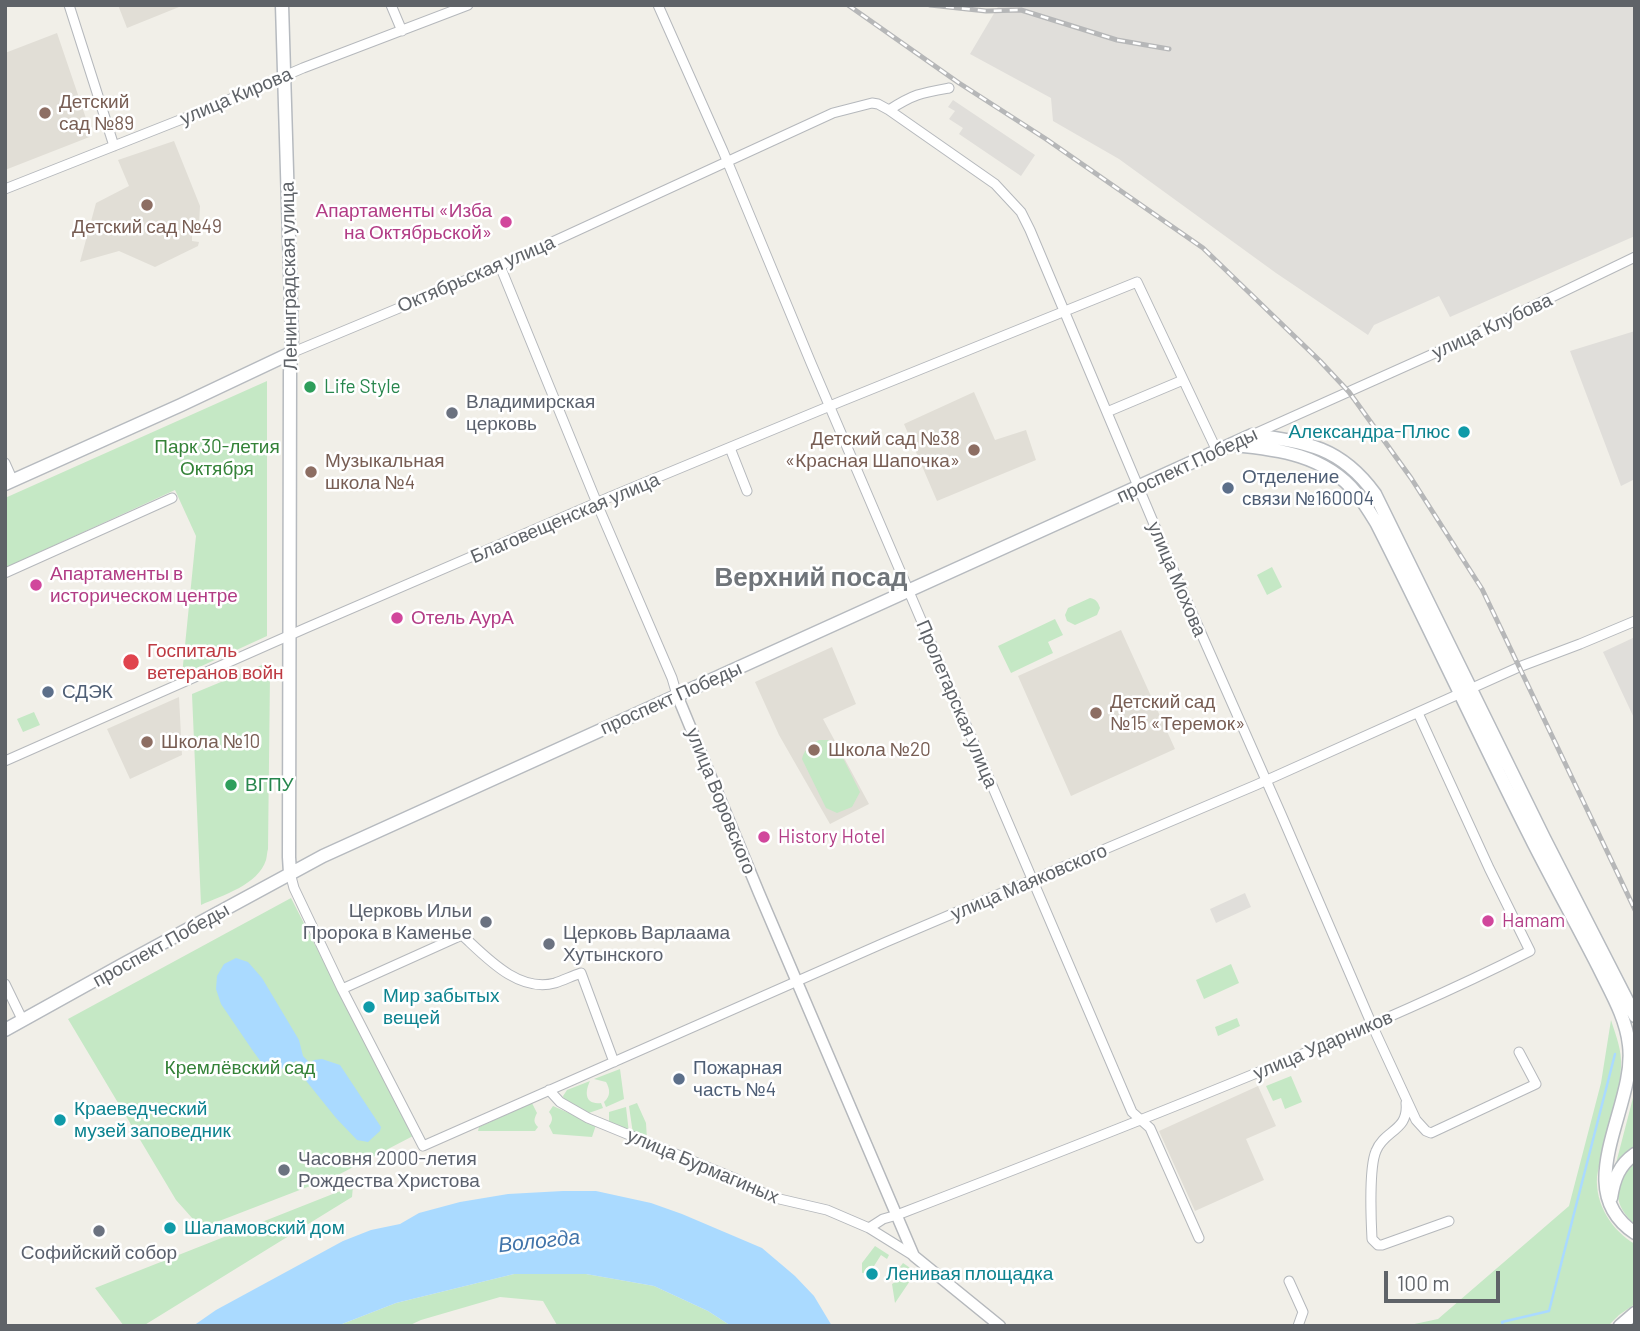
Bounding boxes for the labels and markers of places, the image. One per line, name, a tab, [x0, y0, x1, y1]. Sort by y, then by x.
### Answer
place label: Детский сад №89	[59, 91, 134, 135]
marker: Детский сад №89	[37, 105, 53, 121]
marker: Детский сад №49	[139, 197, 155, 213]
place label: Апартаменты «Изба на Октябрьской»	[316, 200, 492, 244]
marker: Апартаменты «Изба на Октябрьской»	[498, 214, 514, 230]
place label: Детский сад №49	[72, 216, 222, 238]
place label: Life Style	[324, 376, 401, 398]
marker: Life Style	[302, 379, 318, 395]
place label: Владимирская церковь	[466, 391, 595, 435]
marker: Владимирская церковь	[444, 405, 460, 421]
place label: Александра-Плюс	[1288, 421, 1450, 443]
marker: Александра-Плюс	[1456, 424, 1472, 440]
place label: Детский сад №38 «Красная Шапочка»	[785, 428, 960, 472]
marker: Детский сад №38 «Красная Шапочка»	[966, 442, 982, 458]
place label: Музыкальная школа №4	[325, 450, 445, 494]
marker: Музыкальная школа №4	[303, 464, 319, 480]
place label: Отделение связи №160004	[1242, 466, 1374, 510]
marker: Отделение связи №160004	[1220, 480, 1236, 496]
place label: Апартаменты в историческом центре	[50, 563, 238, 607]
marker: Апартаменты в историческом центре	[28, 577, 44, 593]
place label: Отель АурА	[411, 607, 514, 629]
marker: Отель АурА	[389, 610, 405, 626]
place label: Госпиталь ветеранов войн	[147, 640, 284, 684]
marker: Госпиталь ветеранов войн	[121, 652, 141, 672]
place label: СДЭК	[62, 681, 113, 703]
marker: СДЭК	[40, 684, 56, 700]
place label: Детский сад №15 «Теремок»	[1110, 691, 1245, 735]
marker: Детский сад №15 «Теремок»	[1088, 705, 1104, 721]
place label: Школа №10	[161, 731, 260, 753]
marker: Школа №10	[139, 734, 155, 750]
place label: Школа №20	[828, 739, 931, 761]
marker: Школа №20	[806, 742, 822, 758]
place label: ВГПУ	[245, 774, 294, 796]
marker: ВГПУ	[223, 777, 239, 793]
place label: History Hotel	[778, 826, 885, 848]
marker: History Hotel	[756, 829, 772, 845]
place label: Церковь Ильи Пророка в Каменье	[303, 900, 472, 944]
place label: Hamam	[1502, 910, 1565, 932]
marker: Hamam	[1480, 913, 1496, 929]
marker: Церковь Ильи Пророка в Каменье	[478, 914, 494, 930]
place label: Церковь Варлаама Хутынского	[563, 922, 730, 966]
marker: Церковь Варлаама Хутынского	[541, 936, 557, 952]
place label: Мир забытых вещей	[383, 985, 499, 1029]
marker: Мир забытых вещей	[361, 999, 377, 1015]
place label: Пожарная часть №4	[693, 1057, 782, 1101]
marker: Пожарная часть №4	[671, 1071, 687, 1087]
place label: Краеведческий музей заповедник	[74, 1098, 231, 1142]
marker: Краеведческий музей заповедник	[52, 1112, 68, 1128]
place label: Часовня 2000-летия Рождества Христова	[298, 1148, 480, 1192]
marker: Часовня 2000-летия Рождества Христова	[276, 1162, 292, 1178]
place label: Шаламовский дом	[184, 1217, 345, 1239]
marker: Шаламовский дом	[162, 1220, 178, 1236]
marker: Софийский собор	[91, 1223, 107, 1239]
place label: Софийский собор	[21, 1242, 177, 1264]
place label: Ленивая площадка	[886, 1263, 1053, 1285]
marker: Ленивая площадка	[864, 1266, 880, 1282]

